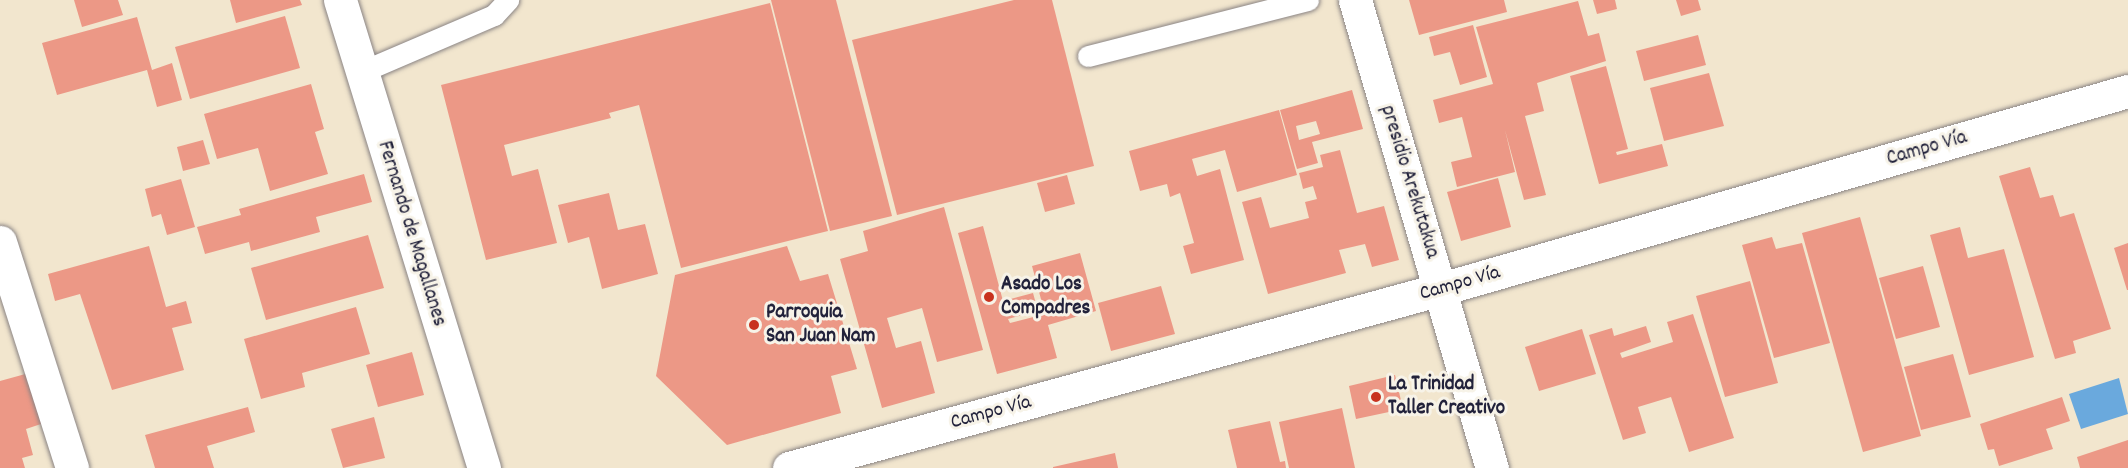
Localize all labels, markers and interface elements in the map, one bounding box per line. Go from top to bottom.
street label: presidio Arekutakua [1374,103,1444,261]
street label: Campo Vía [1884,126,1970,172]
street label: Fernando de Magallanes [371,138,451,330]
street label: Campo Vía [1417,261,1503,307]
place label: Asado Los Compadres [1001,272,1090,322]
marker: Asado Los Compadres [982,290,996,304]
place label: Parroquia San Juan Nam [766,300,875,350]
marker: Parroquia San Juan Nam [747,318,761,332]
place label: La Trinidad Taller Creativo [1388,372,1505,422]
street label: Campo Vía [948,390,1034,436]
marker: La Trinidad Taller Creativo [1369,390,1383,404]

